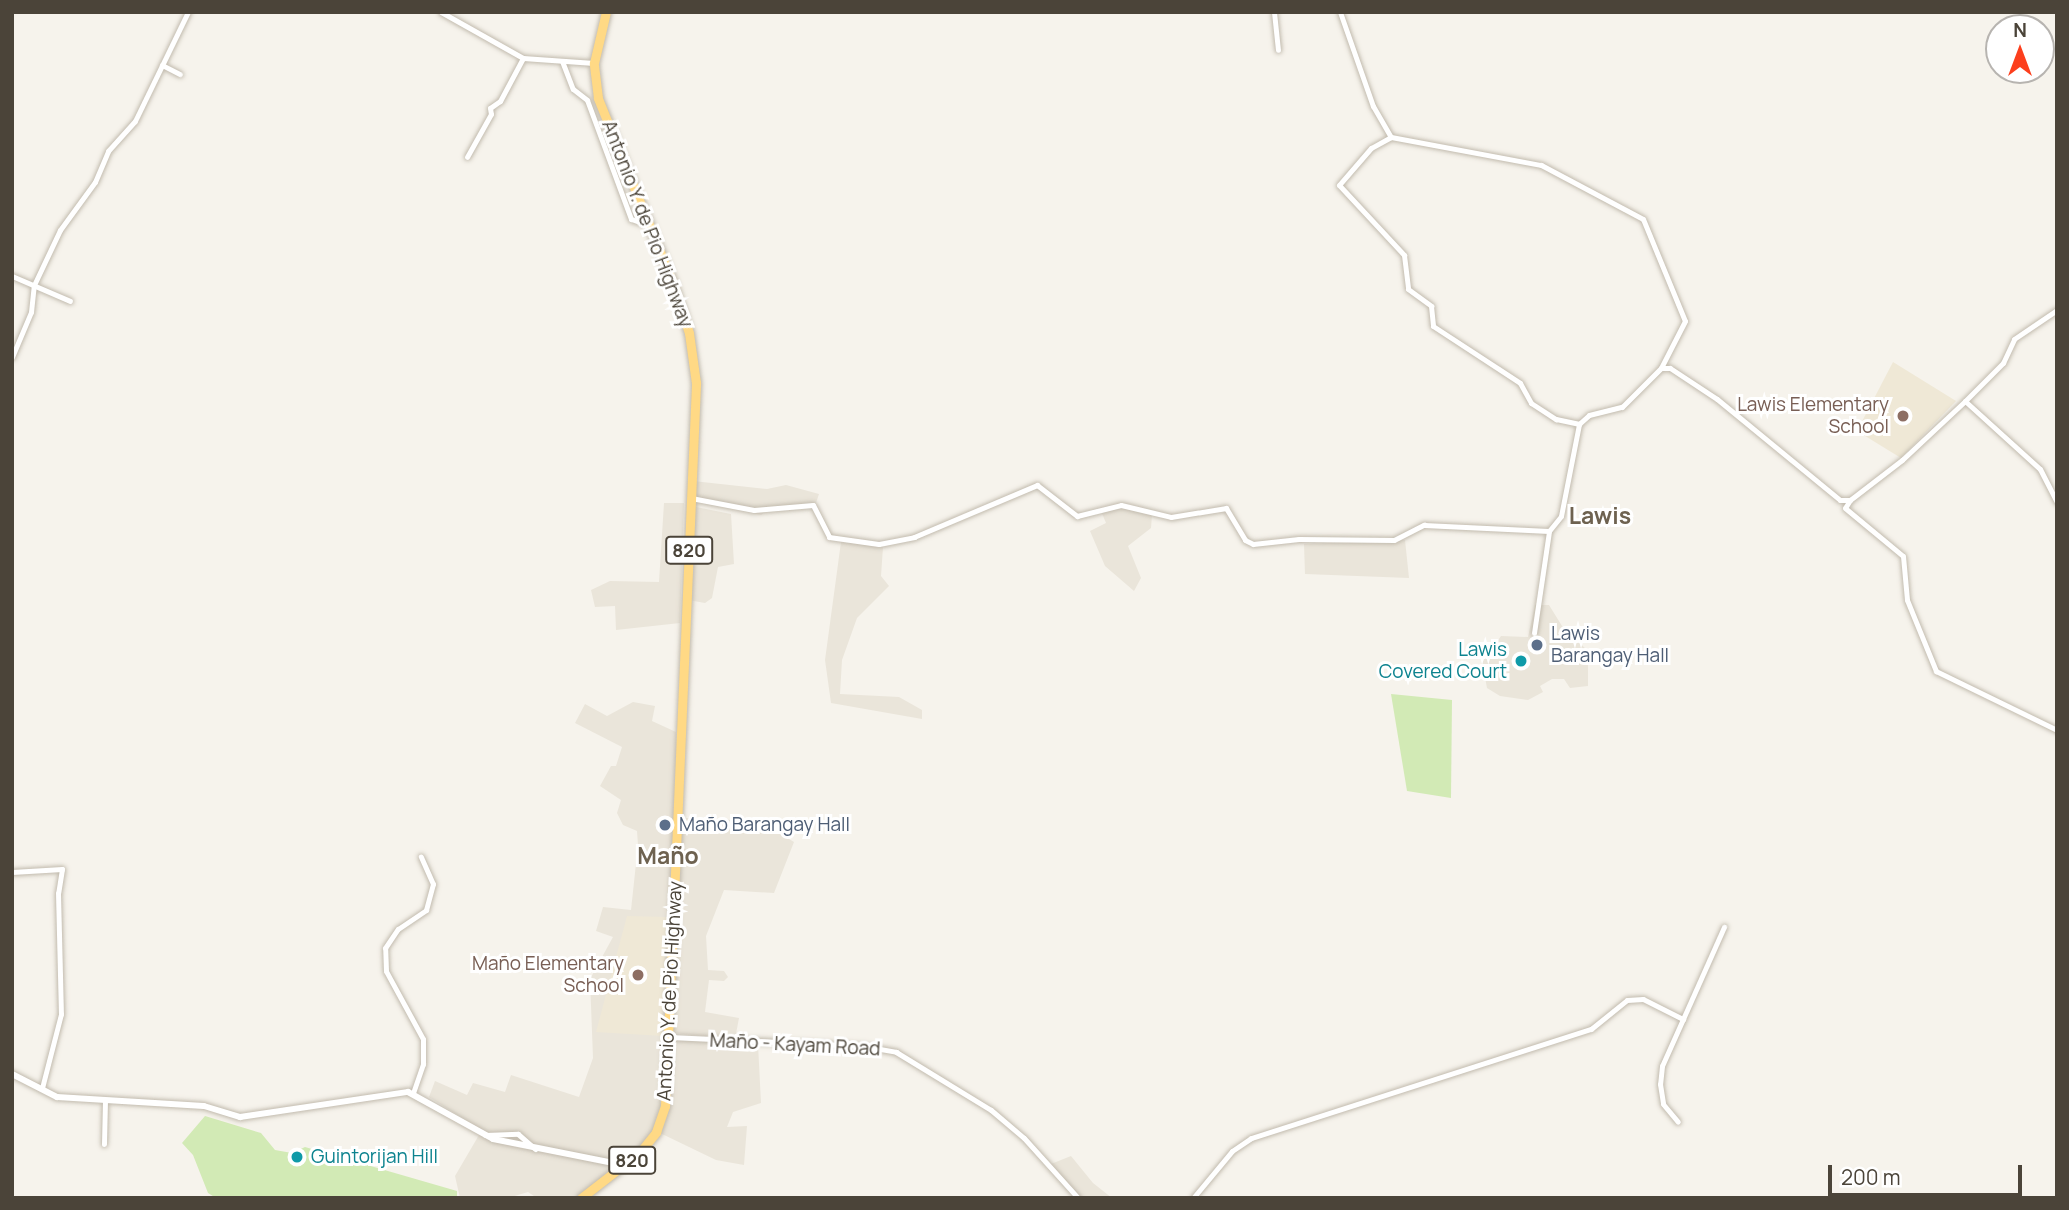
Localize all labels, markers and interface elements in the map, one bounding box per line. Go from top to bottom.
north arrow [1985,14,2055,84]
text: N [2013,17,2027,43]
street label: Antonio Y. de Pio Highway [597,117,697,331]
place label: Lawis Elementary School [1737,394,1889,438]
marker: Lawis Elementary School [1895,408,1911,424]
district label: Lawis [1569,501,1631,529]
road number: 820 [664,536,714,564]
place label: Lawis Barangay Hall [1551,623,1669,667]
marker: Lawis Barangay Hall [1529,637,1545,653]
place label: Lawis Covered Court [1379,639,1507,683]
marker: Lawis Covered Court [1513,653,1529,669]
place label: Maño Barangay Hall [679,814,850,836]
marker: Maño Barangay Hall [657,817,673,833]
district label: Maño [637,841,699,869]
street label: Antonio Y. de Pio Highway [653,880,687,1102]
place label: Maño Elementary School [472,953,624,997]
marker: Maño Elementary School [630,967,646,983]
street label: Maño - Kayam Road [709,1029,881,1061]
place label: Guintorijan Hill [311,1146,438,1168]
road number: 820 [608,1146,656,1175]
marker: Guintorijan Hill [289,1149,305,1165]
scale bar [1831,1150,2025,1194]
text: 200 m [1841,1163,1901,1191]

